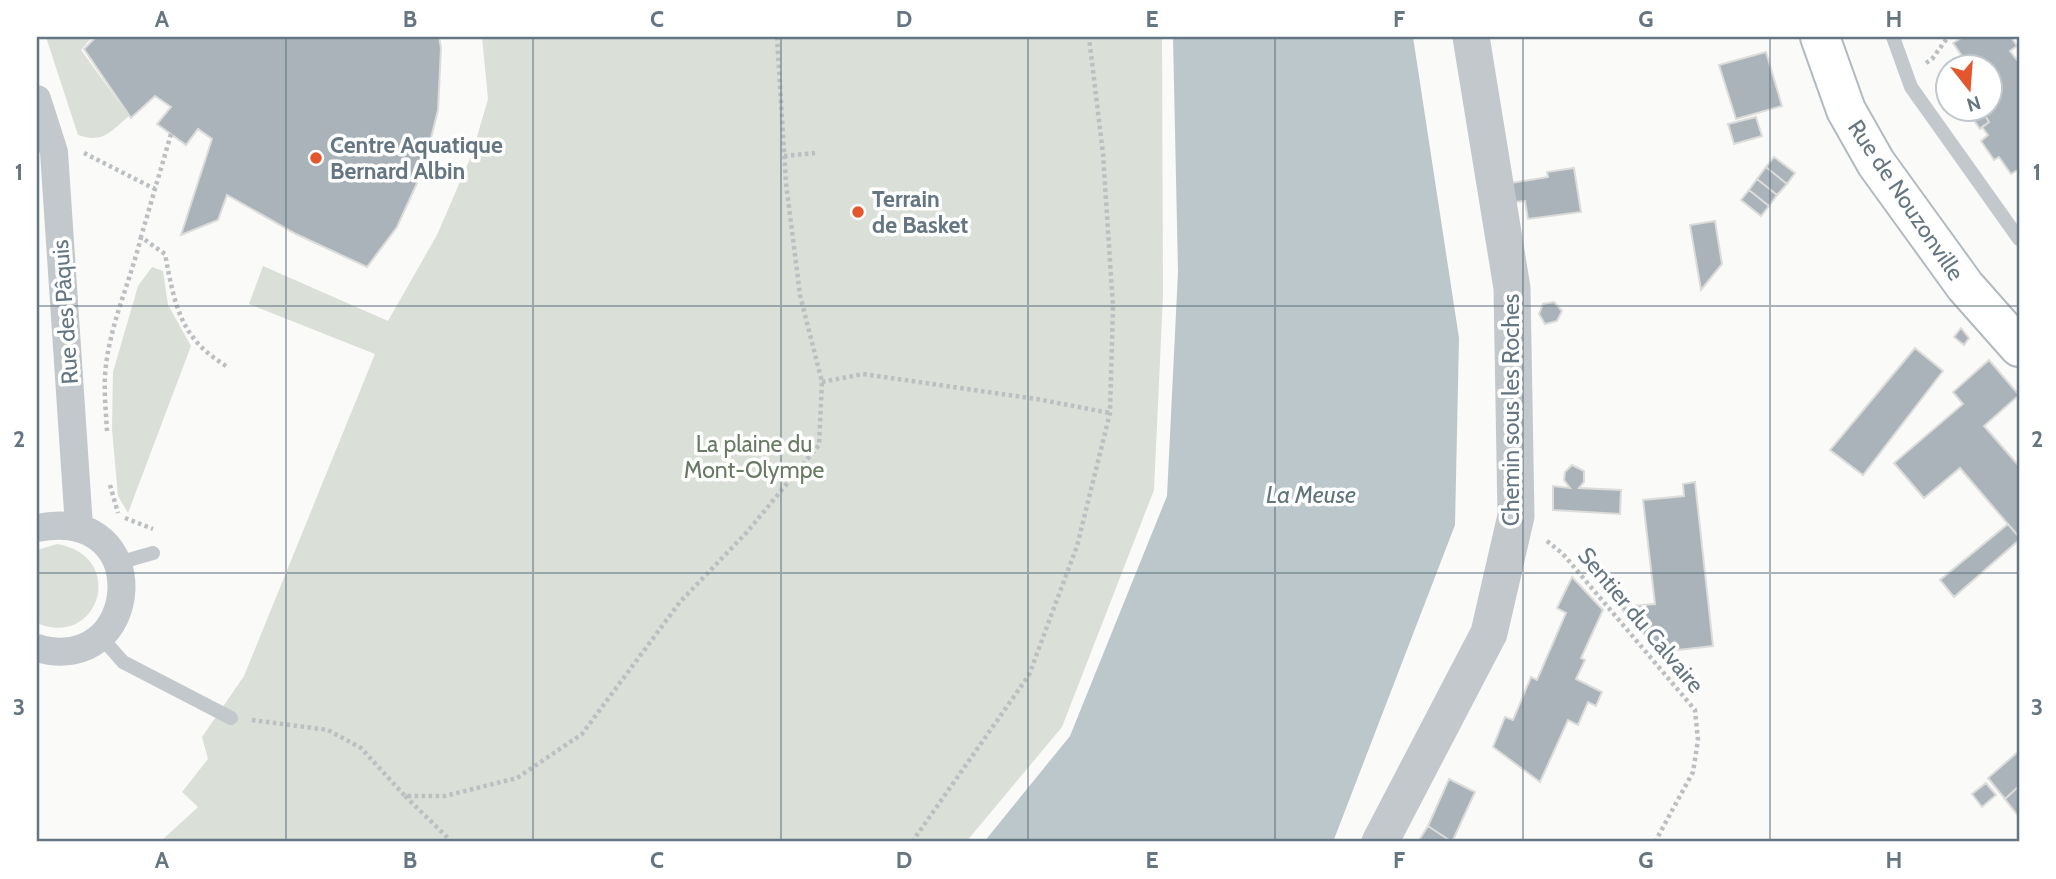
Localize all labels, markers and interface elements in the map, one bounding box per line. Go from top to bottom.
text: A [155,5,170,33]
text: B [403,5,417,33]
text: C [650,5,664,33]
text: D [896,5,912,33]
text: E [1145,5,1159,33]
text: F [1393,5,1405,33]
text: G [1638,5,1654,33]
text: H [1886,5,1902,33]
north arrow [1934,52,2004,122]
text: N [1964,91,1984,117]
street label: Rue de Nouzonville [1842,114,1970,286]
place label: Centre Aquatique Bernard Albin [330,131,503,185]
marker: Centre Aquatique Bernard Albin [308,150,324,166]
text: 1 [15,158,23,186]
text: 1 [2033,158,2041,186]
place label: Terrain de Basket [872,185,968,239]
marker: Terrain de Basket [850,204,866,220]
street label: Rue des Pâquis [46,239,84,385]
street label: Chemin sous les Roches [1497,294,1525,526]
text: 2 [13,425,25,453]
text: 2 [2031,425,2043,453]
park label: La plaine du Mont-Olympe [684,430,824,484]
water label: La Meuse [1266,480,1356,509]
street label: Sentier du Calvaire [1572,542,1710,699]
text: 3 [13,693,25,721]
text: 3 [2031,693,2043,721]
text: A [155,846,170,874]
text: B [403,846,417,874]
text: C [650,846,664,874]
text: D [896,846,912,874]
text: E [1145,846,1159,874]
text: F [1393,846,1405,874]
text: G [1638,846,1654,874]
text: H [1886,846,1902,874]

